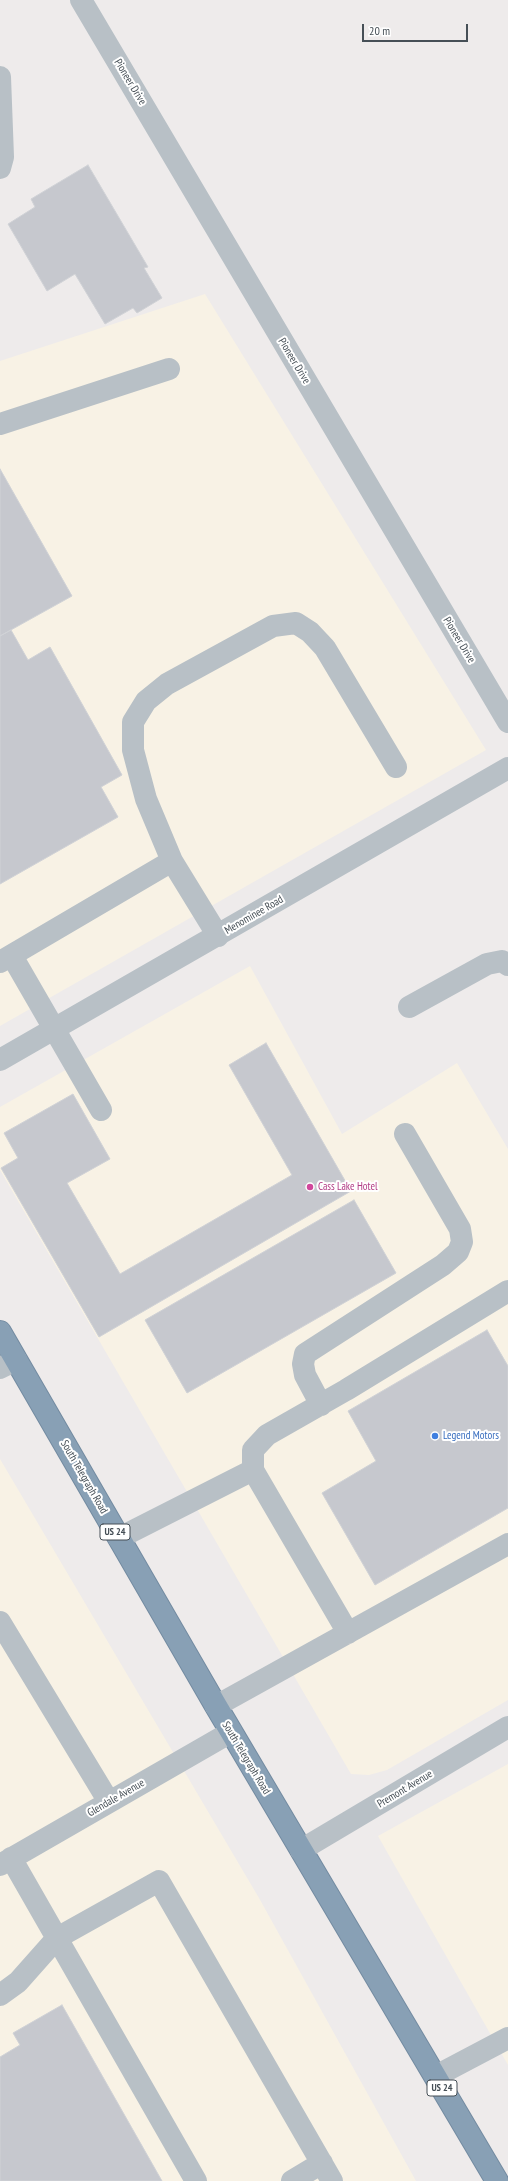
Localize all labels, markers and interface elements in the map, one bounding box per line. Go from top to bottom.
scale bar [364,16,470,42]
text: 20 m [369,23,390,38]
street label: Pioneer Drive [111,57,149,107]
street label: Pioneer Drive [275,336,313,386]
street label: Pioneer Drive [440,615,478,665]
street label: Menominee Road [222,893,286,937]
place label: Cass Lake Hotel [318,1180,378,1194]
marker: Cass Lake Hotel [305,1182,315,1192]
place label: Legend Motors [443,1429,499,1443]
marker: Legend Motors [430,1431,440,1441]
street label: South Telegraph Road [58,1438,110,1516]
road number: US 24 [100,1524,130,1540]
street label: South Telegraph Road [219,1719,273,1797]
street label: Premont Avenue [375,1767,435,1811]
street label: Glendale Avenue [85,1776,147,1820]
road number: US 24 [427,2080,457,2096]

